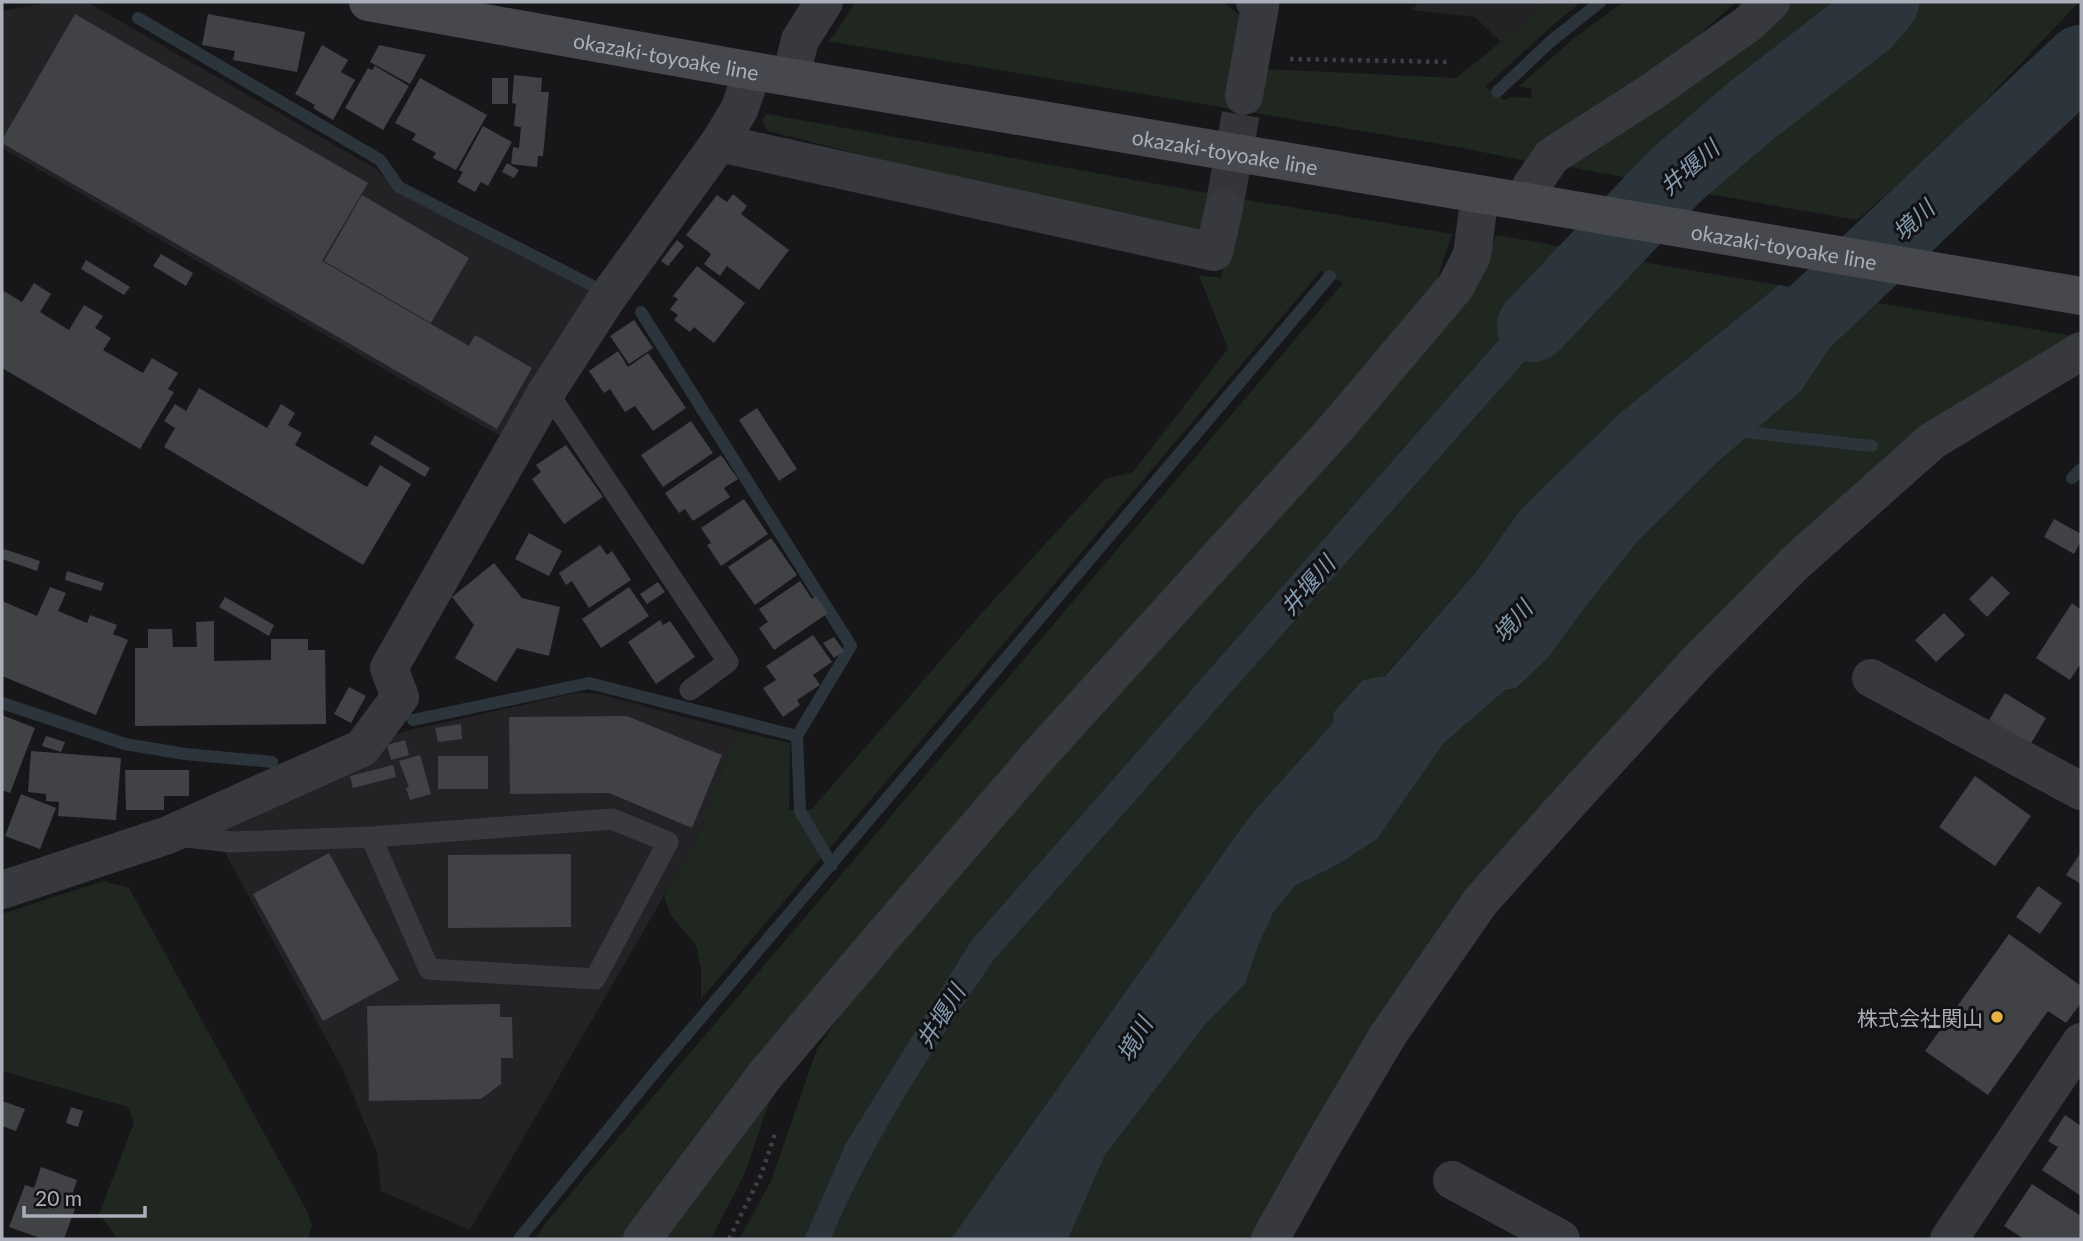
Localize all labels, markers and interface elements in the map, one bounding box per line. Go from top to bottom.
street label: okazaki-toyoake line [572,27,761,84]
street label: okazaki-toyoake line [1130,123,1320,179]
water label: 井堰川 [1654,132,1726,200]
water label: 境川 [1887,192,1942,246]
street label: okazaki-toyoake line [1689,218,1879,274]
water label: 井堰川 [1274,548,1342,620]
water label: 境川 [1486,592,1540,648]
water label: 井堰川 [910,977,972,1053]
place label: 株式会社関山 [1857,1005,1983,1030]
water label: 境川 [1110,1009,1159,1066]
marker: 株式会社関山 [1989,1009,2005,1025]
scale bar [24,1174,145,1218]
text: 20 m [35,1185,82,1210]

